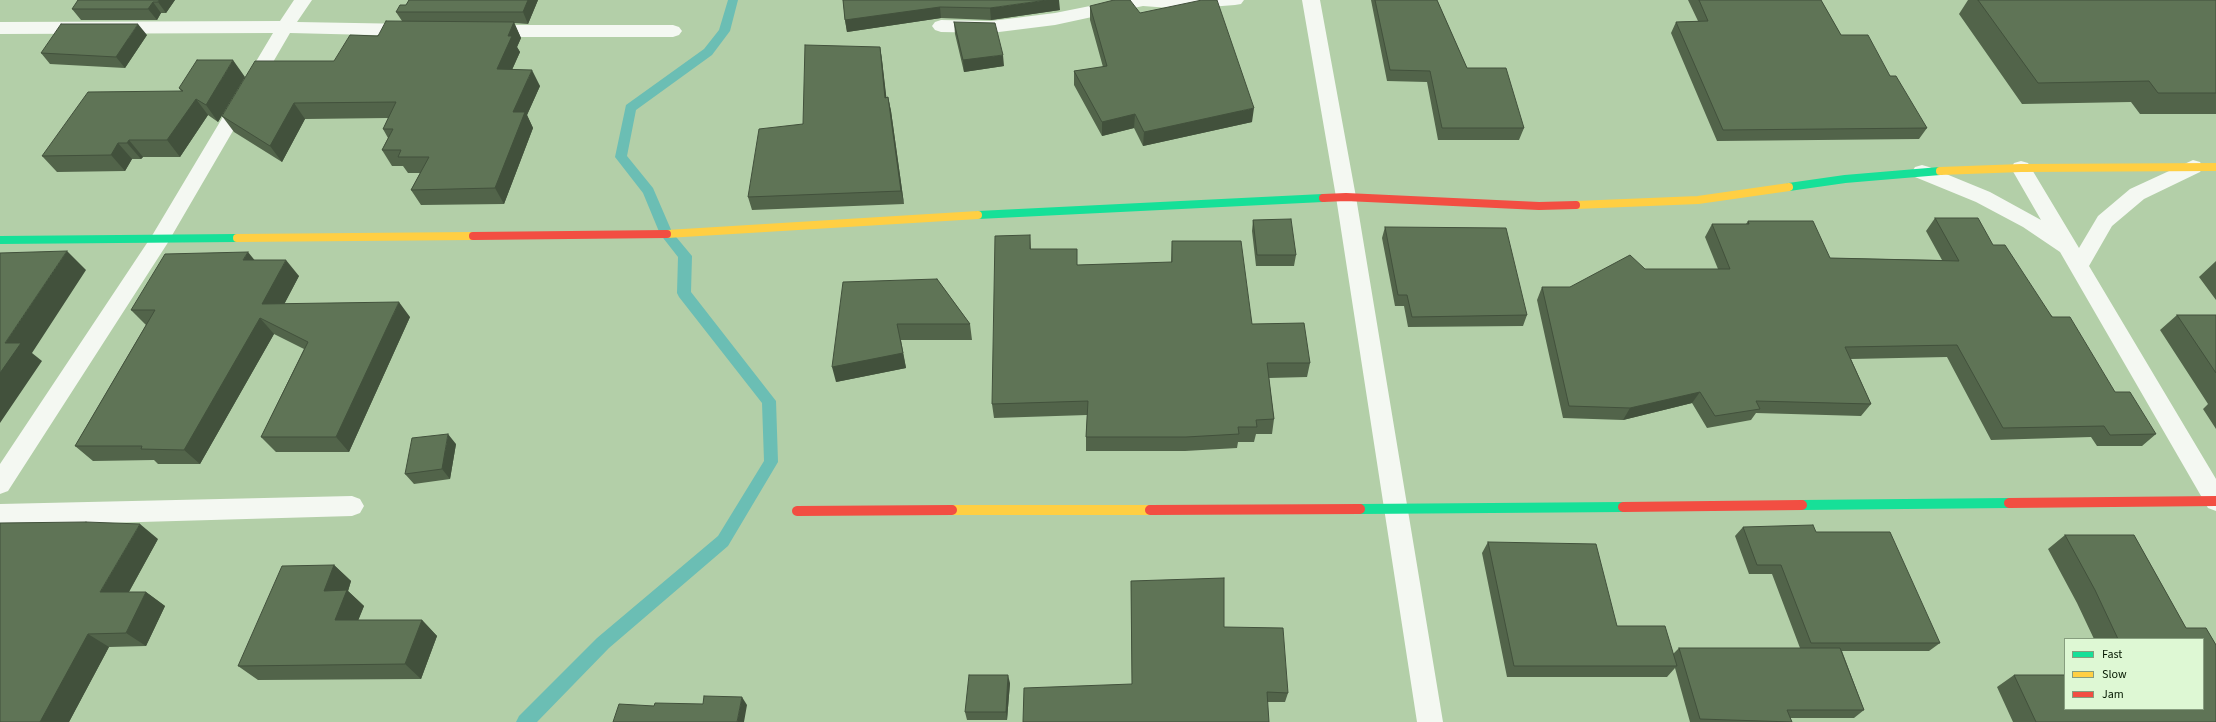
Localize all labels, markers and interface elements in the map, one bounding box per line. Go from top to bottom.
legend [2064,638,2204,710]
text: Fast [2102,646,2122,663]
text: Slow [2102,666,2127,683]
text: Jam [2102,686,2124,703]

